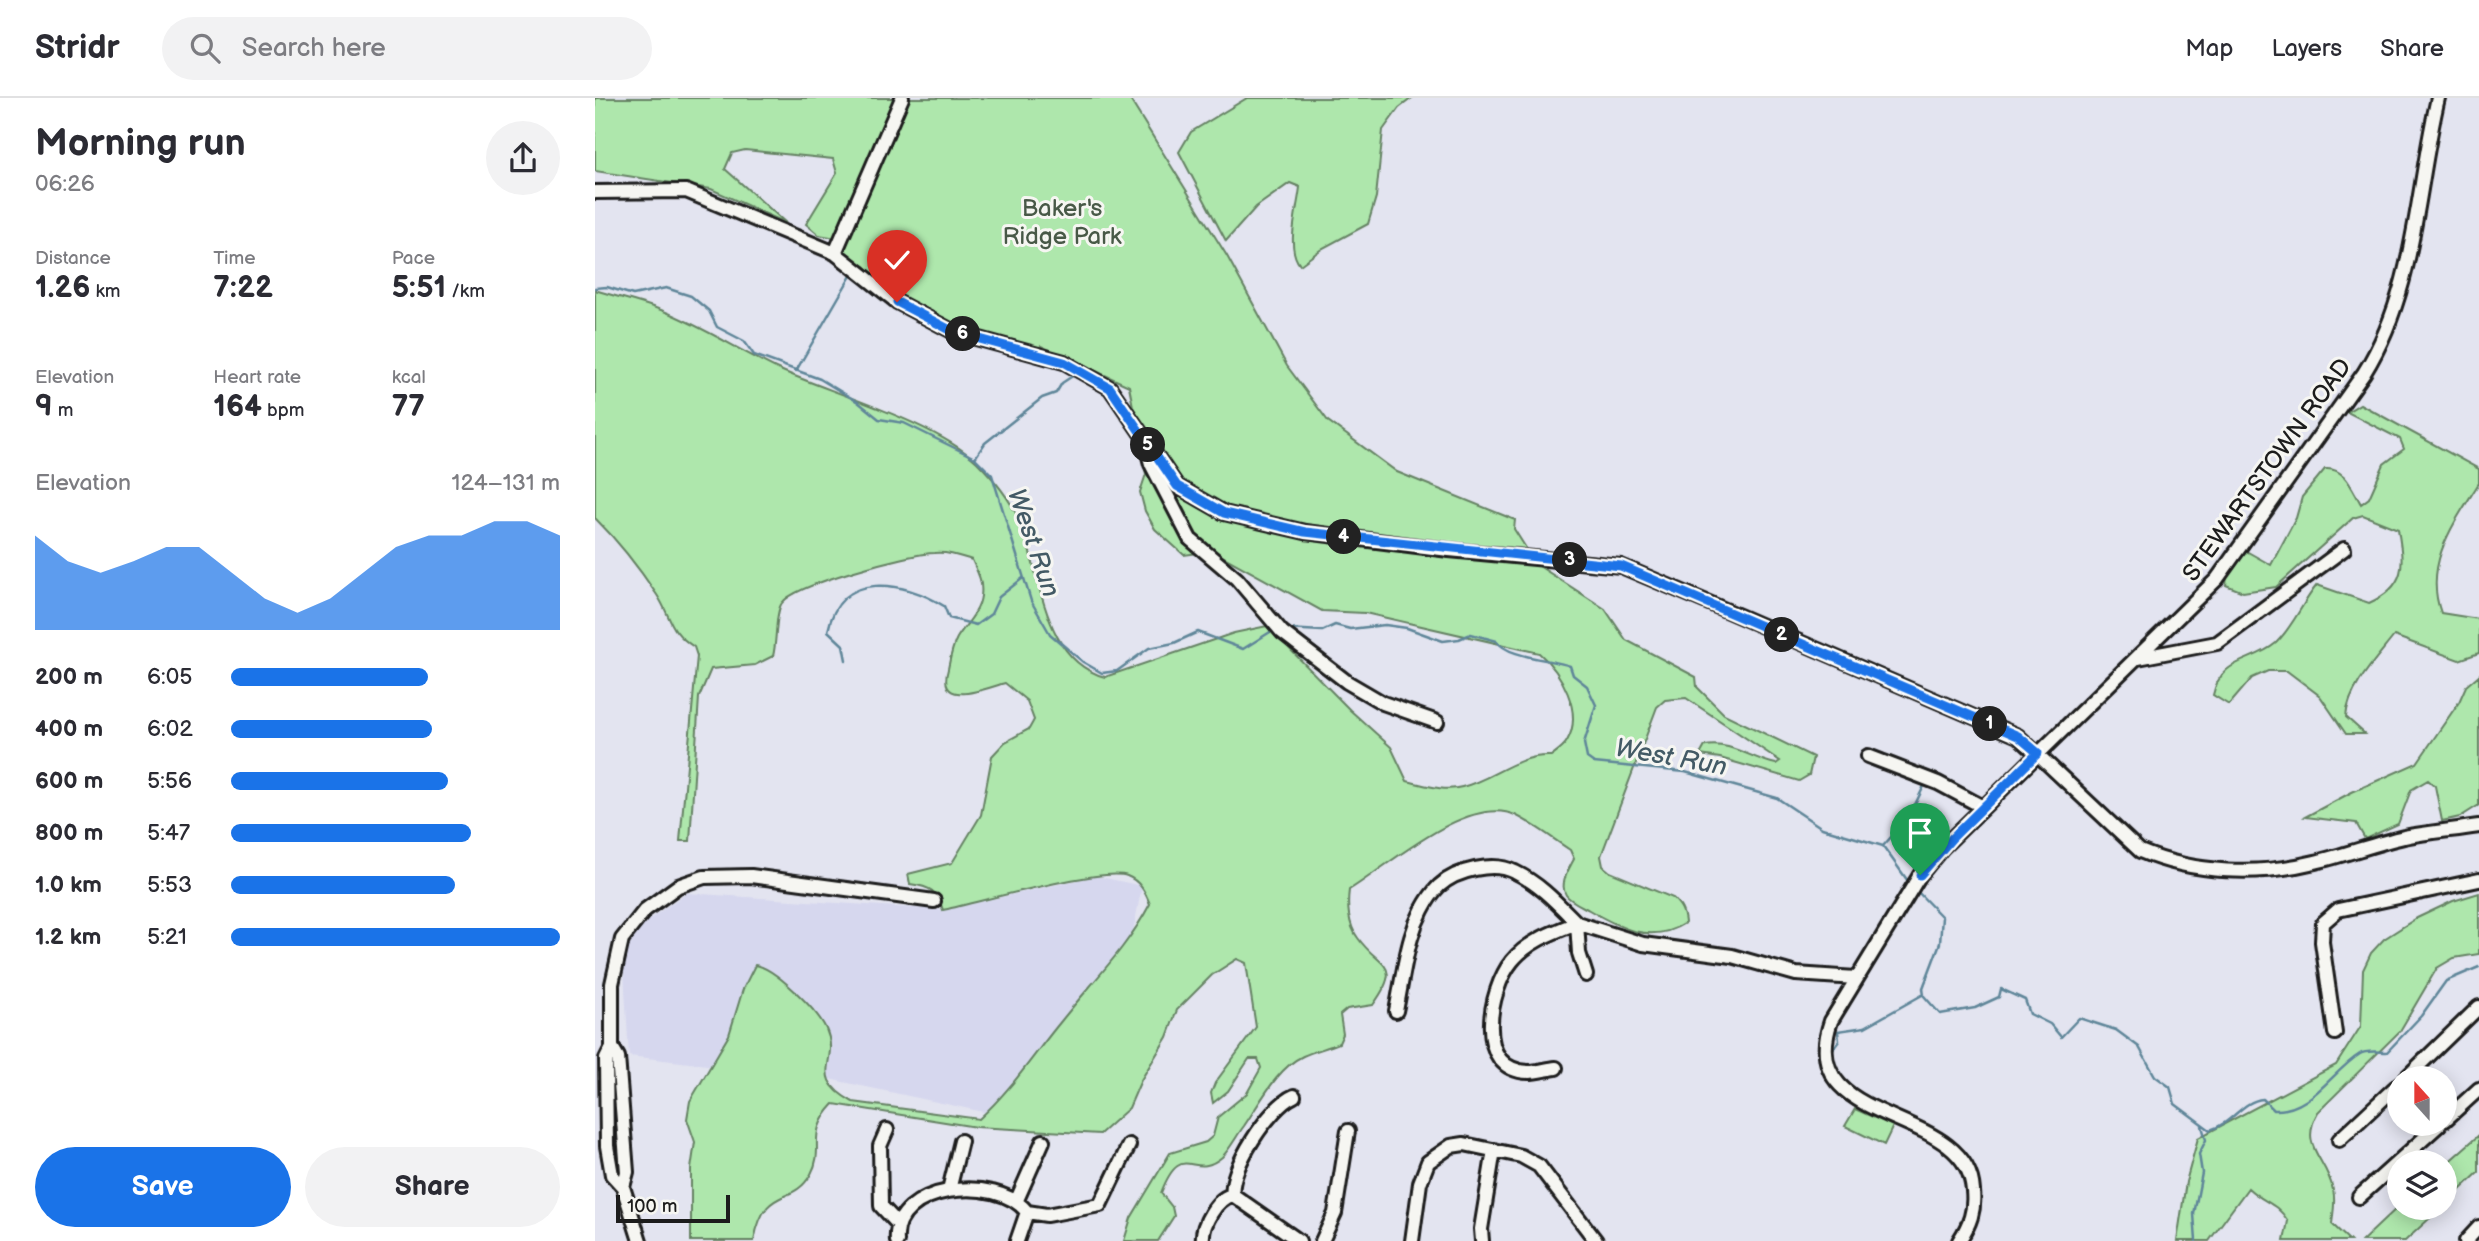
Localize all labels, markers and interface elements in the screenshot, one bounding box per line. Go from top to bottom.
search box [162,17,652,80]
text: Stridr [35,28,120,68]
icon: search [186,29,224,67]
text: Search here [242,33,386,64]
text: Map [2185,34,2233,63]
text: Layers [2271,34,2342,63]
text: Share [2380,34,2444,63]
text: Morning run [35,121,246,166]
button: share [486,121,560,195]
text: 06:26 [35,170,95,198]
park label: Baker's Ridge Park [1002,194,1122,251]
pin [867,230,927,302]
icon: check [878,241,916,279]
text: Distance [35,247,111,270]
text: Time [213,247,255,270]
text: Pace [392,247,435,270]
text: 1.26 [35,270,90,306]
text: 7:22 [213,270,273,306]
text: 5:51 [392,270,446,306]
text: km [90,280,121,303]
text: /km [446,280,485,303]
pin: 6 [945,316,981,352]
text: 6 [957,322,968,345]
street label: STEWARTSTOWN ROAD [2176,353,2358,587]
text: Elevation [35,366,114,389]
text: Heart rate [213,366,301,389]
text: kcal [392,366,426,389]
text: 9 [35,389,53,425]
text: 164 [213,389,262,425]
text: 77 [392,389,425,425]
text: m [53,399,73,422]
text: bpm [262,399,304,422]
pin: 5 [1131,428,1165,462]
text: 5 [1142,433,1153,456]
text: Elevation [35,469,131,497]
text: 124–131 m [452,469,560,497]
water label: West Run [1000,485,1066,601]
pin: 4 [1327,520,1361,555]
text: 4 [1338,525,1349,548]
pin: 3 [1553,542,1587,578]
text: 3 [1564,548,1575,571]
pin: 2 [1765,618,1799,652]
text: 2 [1776,623,1787,646]
text: 200 m [35,663,103,691]
text: 6:05 [147,663,192,691]
pin: 1 [1973,706,2007,742]
text: 1 [1986,712,1994,735]
text: 400 m [35,715,103,743]
text: 6:02 [147,715,193,743]
water label: West Run [1613,733,1729,783]
text: 600 m [35,767,103,795]
text: 5:56 [147,767,192,795]
pin [1890,803,1950,875]
icon: arrive [1901,814,1939,852]
text: 800 m [35,819,103,847]
text: 5:47 [147,819,190,847]
text: 1.0 km [35,871,102,899]
text: 5:53 [147,871,192,899]
text: 1.2 km [35,923,101,951]
text: 5:21 [147,923,187,951]
north arrow [2387,1066,2457,1136]
map controls [2387,1066,2457,1220]
button: Save [35,1147,291,1227]
button: Share [305,1147,560,1227]
button: layers [2387,1150,2457,1220]
scale bar [616,1192,730,1224]
text: 100 m [627,1195,678,1218]

